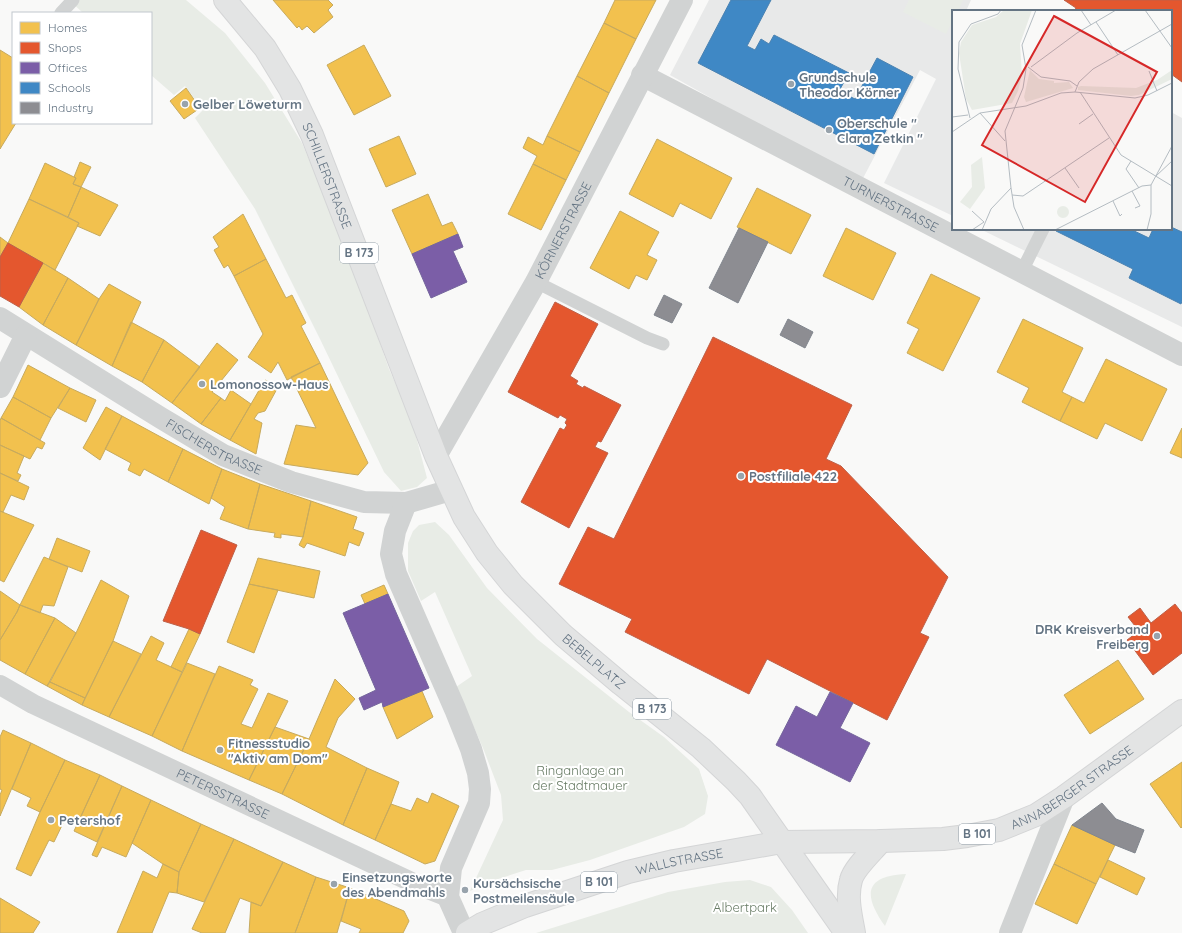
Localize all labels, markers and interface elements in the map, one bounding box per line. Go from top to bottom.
inset map [952,10,1172,230]
legend [12,12,152,124]
text: Homes [48,20,88,35]
text: Shops [48,40,82,55]
text: Offices [48,60,87,75]
place label: Grundschule Theodor Körner [799,69,900,100]
marker: Grundschule Theodor Körner [786,79,796,89]
text: Schools [48,80,91,95]
place label: Gelber Löweturm [193,96,302,112]
marker: Gelber Löweturm [180,99,190,109]
text: Industry [48,100,93,115]
place label: Oberschule " Clara Zetkin " [837,115,923,146]
street label: SCHILLERSTRASSE [299,120,355,231]
marker: Oberschule " Clara Zetkin " [824,125,834,135]
street label: TURNERSTRASSE [840,172,941,235]
street label: KÖRNERSTRASSE [531,179,595,282]
road number: B 173 [340,243,378,263]
place label: Lomonossow-Haus [210,376,328,392]
marker: Lomonossow-Haus [197,379,207,389]
street label: FISCHERSTRASSE [163,415,264,478]
place label: Postfiliale 422 [749,468,837,484]
marker: Postfiliale 422 [736,471,746,481]
place label: DRK Kreisverband Freiberg [1035,621,1149,652]
street label: BEBELPLATZ [559,630,629,692]
marker: DRK Kreisverband Freiberg [1152,631,1162,641]
road number: B 173 [633,699,671,719]
place label: Fitnessstudio "Aktiv am Dom" [228,735,328,766]
street label: ANNABERGER STRASSE [1008,742,1136,833]
marker: Fitnessstudio "Aktiv am Dom" [215,745,225,755]
park label: Ringanlage an der Stadtmauer [532,762,628,793]
street label: PETERSSTRASSE [174,765,272,822]
place label: Petershof [59,812,121,828]
marker: Petershof [46,815,56,825]
road number: B 101 [959,824,995,844]
street label: WALLSTRASSE [634,845,724,878]
place label: Einsetzungsworte des Abendmahls [342,869,453,900]
road number: B 101 [581,872,617,892]
place label: Kursächsische Postmeilensäule [473,875,575,906]
marker: Einsetzungsworte des Abendmahls [329,879,339,889]
marker: Kursächsische Postmeilensäule [460,885,470,895]
park label: Albertpark [713,899,777,915]

